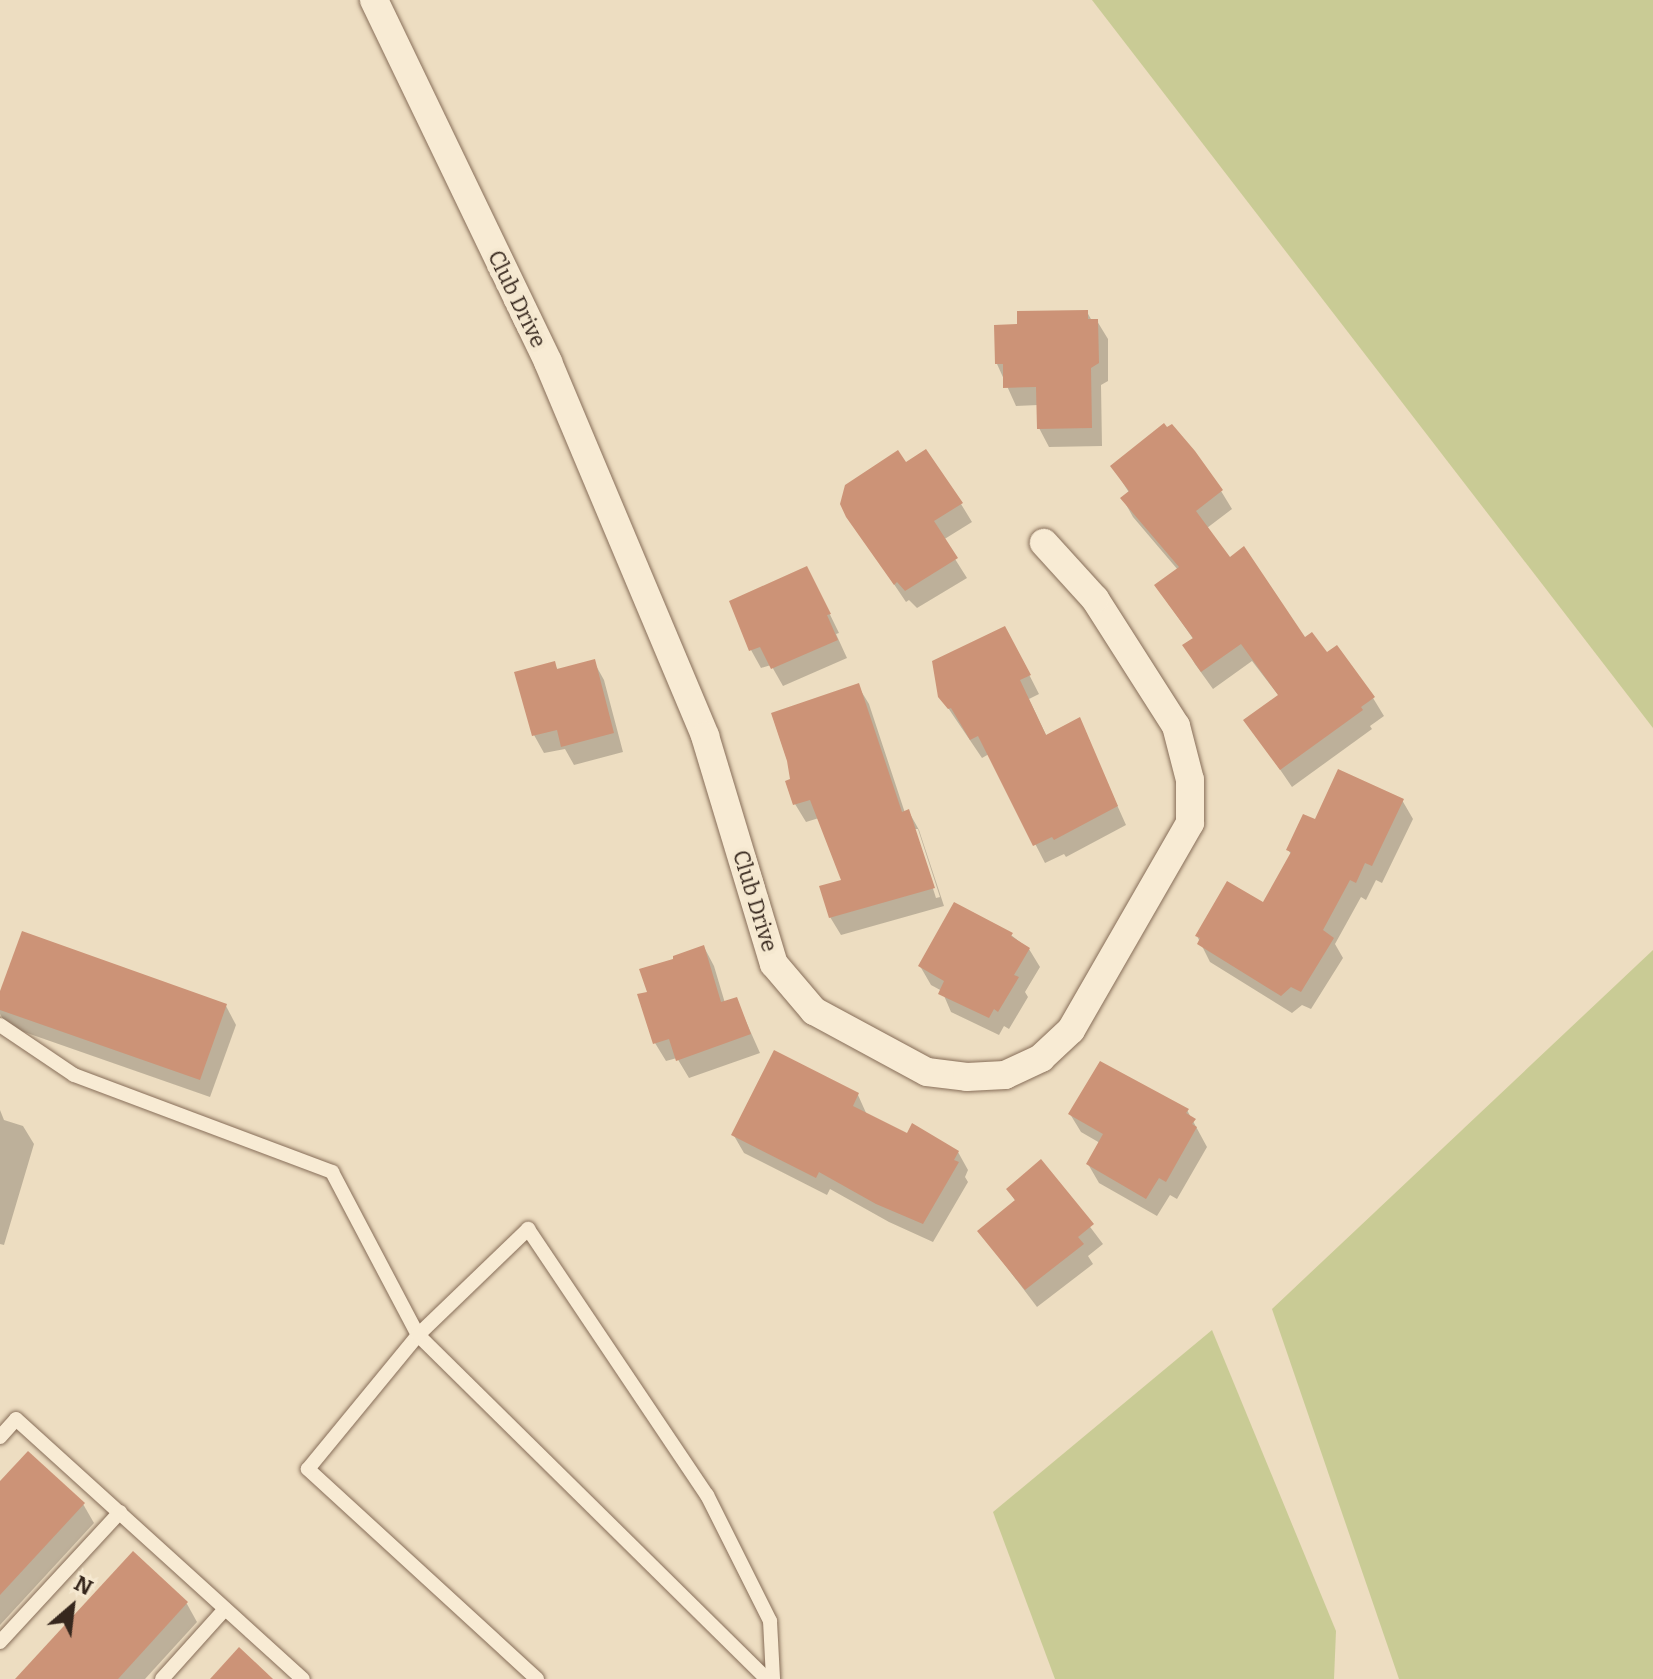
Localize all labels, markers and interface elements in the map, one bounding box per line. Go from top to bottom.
street label: Club Drive [482,246,552,352]
street label: Club Drive [727,847,783,955]
north arrow [32,1567,112,1647]
text: N [70,1569,97,1601]

